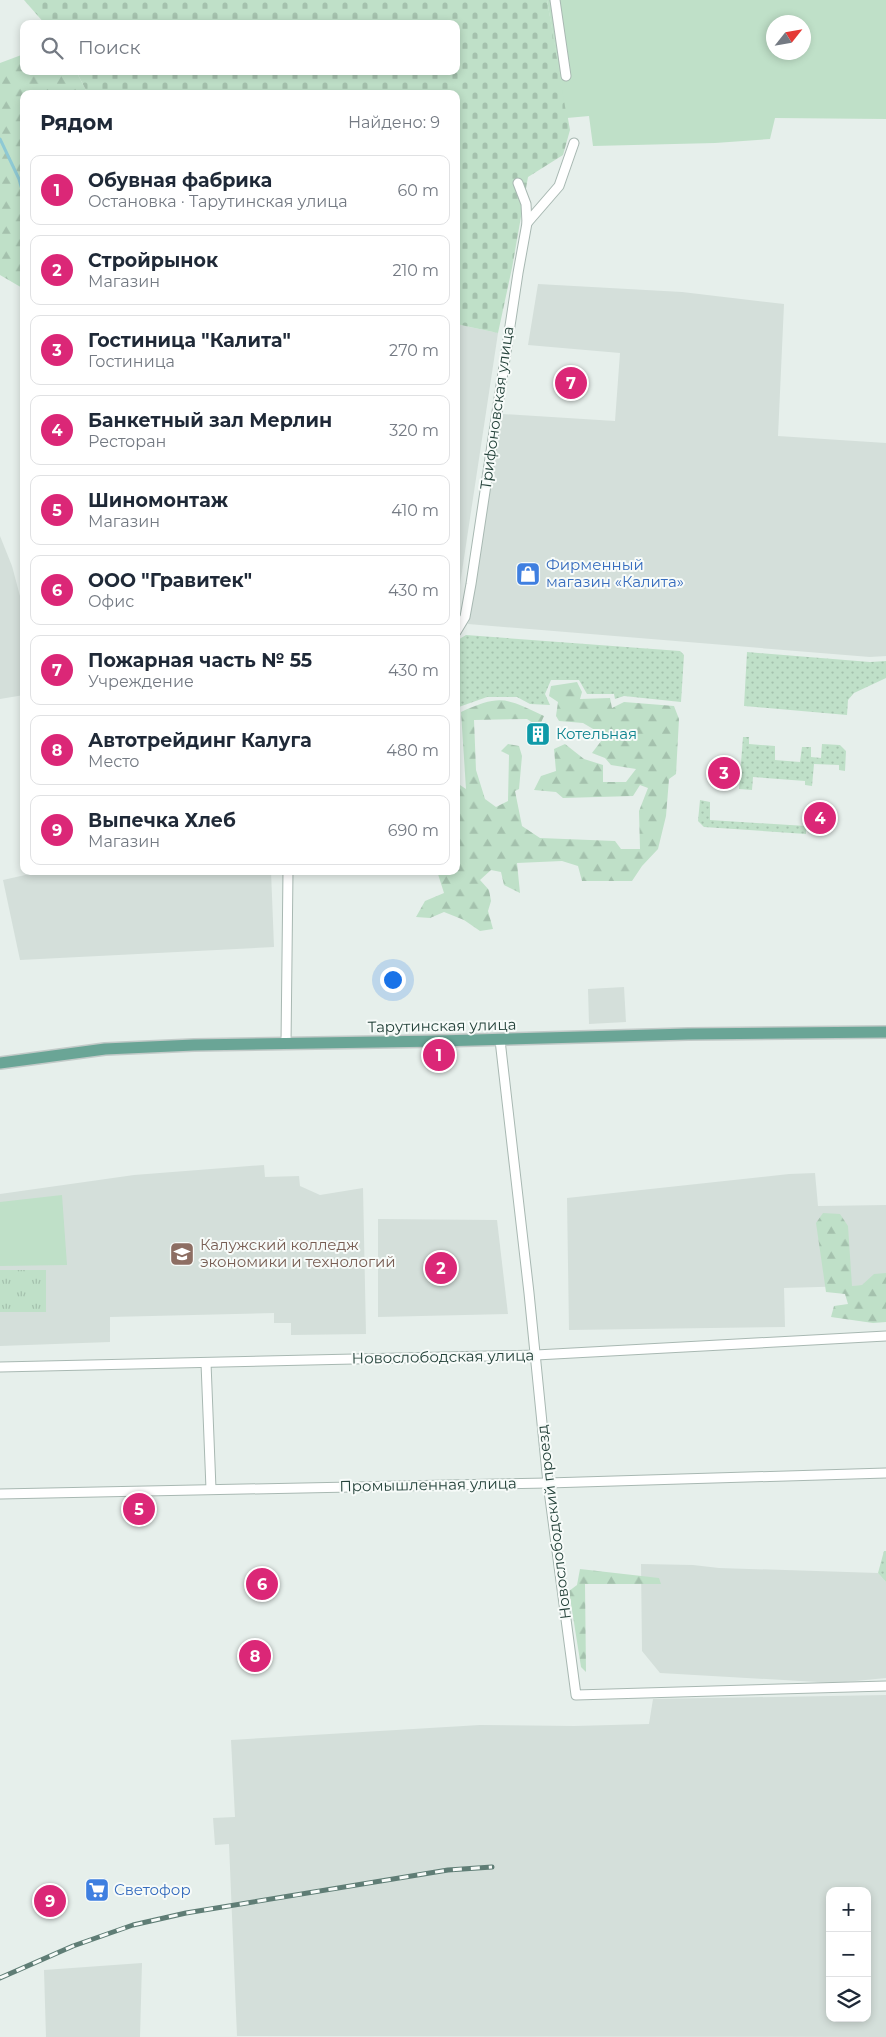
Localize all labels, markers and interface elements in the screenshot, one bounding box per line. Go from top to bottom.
north arrow [766,15,811,60]
search box [20,20,460,75]
icon: search [38,34,66,62]
text: Поиск [78,36,141,59]
text: Рядом [40,110,113,135]
text: Найдено: 9 [348,113,440,132]
text: Обувная фабрика [88,169,272,192]
text: 1 [54,181,60,200]
text: 60 m [397,181,439,200]
text: Остановка · Тарутинская улица [88,192,348,211]
text: Стройрынок [88,249,218,272]
text: 2 [52,261,62,280]
text: 210 m [392,261,439,280]
text: Магазин [88,272,160,291]
street label: Трифоновская улица [476,325,517,491]
text: Гостиница "Калита" [88,329,291,352]
text: 3 [52,341,62,360]
text: 270 m [389,341,439,360]
text: Гостиница [88,352,175,371]
pin: 7 [555,364,587,402]
text: Банкетный зал Мерлин [88,409,332,432]
text: 4 [51,421,63,440]
text: 320 m [389,421,439,440]
text: Ресторан [88,432,166,451]
text: Шиномонтаж [88,489,228,512]
text: 5 [52,501,62,520]
text: 410 m [391,501,439,520]
text: Магазин [88,512,160,531]
place label: Фирменный магазин «Калита» [546,555,684,591]
shop icon: Фирменный магазин «Калита» [515,561,541,587]
text: ООО "Гравитек" [88,569,252,592]
text: 6 [52,581,62,600]
text: 430 m [388,581,439,600]
text: Офис [88,592,134,611]
text: Пожарная часть № 55 [88,649,312,672]
text: 7 [52,661,62,680]
text: 430 m [388,661,439,680]
text: Учреждение [88,672,194,691]
building icon: Котельная [525,721,551,747]
place label: Котельная [556,724,637,743]
text: Автотрейдинг Калуга [88,729,312,752]
text: 8 [52,741,62,760]
text: 480 m [386,741,439,760]
text: Место [88,752,140,771]
pin: 3 [708,754,740,792]
pin: 4 [804,799,836,837]
text: Выпечка Хлеб [88,809,236,832]
text: 9 [52,821,62,840]
text: 690 m [388,821,439,840]
text: Магазин [88,832,160,851]
your location [380,967,406,993]
street label: Тарутинская улица [367,1015,517,1036]
pin: 1 [423,1036,455,1074]
place label: Калужский колледж экономики и технологий [200,1235,396,1271]
school or university icon: Калужский колледж экономики и технологий [169,1241,195,1267]
pin: 2 [425,1249,457,1287]
street label: Новослободская улица [352,1345,534,1368]
street label: Новослободский проезд [532,1424,575,1620]
street label: Промышленная улица [339,1473,517,1496]
pin: 5 [123,1490,155,1528]
pin: 6 [246,1565,278,1603]
pin: 8 [239,1637,271,1675]
supermarket icon: Светофор [84,1877,110,1903]
place label: Светофор [114,1880,191,1899]
pin: 9 [34,1882,66,1920]
map controls [826,1887,871,2022]
button: + [826,1887,871,1932]
button: − [826,1932,871,1977]
button: layers [826,1977,871,2022]

